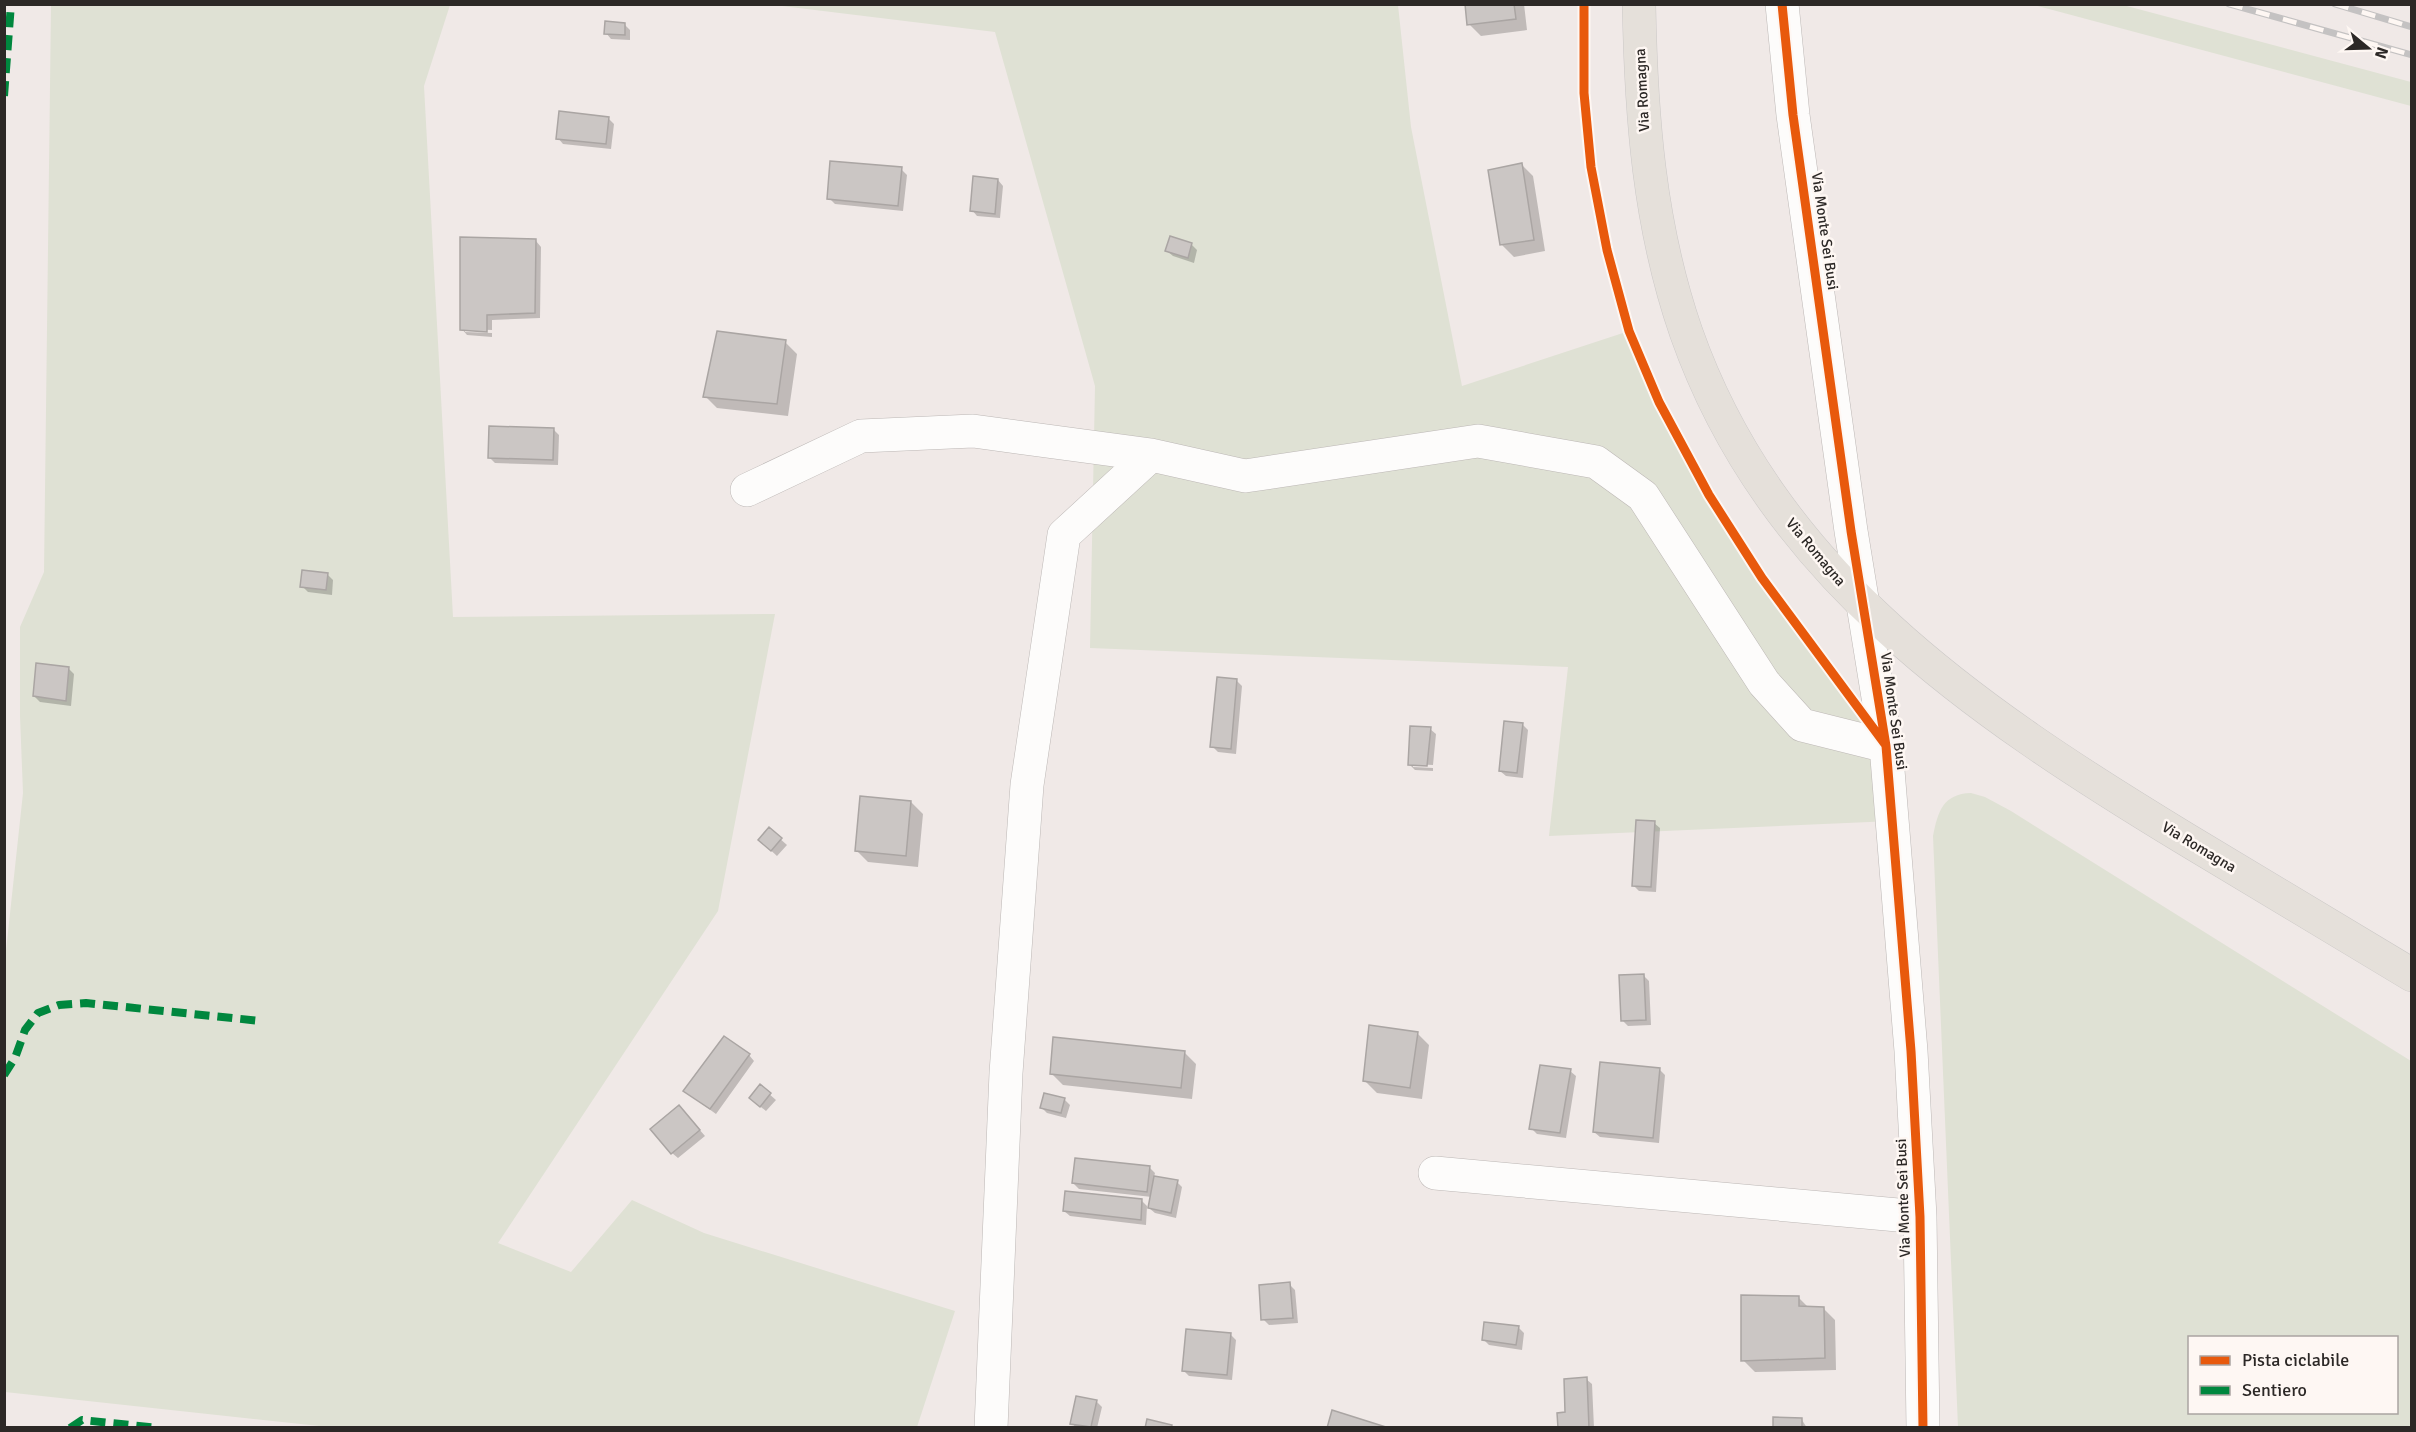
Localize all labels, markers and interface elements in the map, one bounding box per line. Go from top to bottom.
north arrow [2338,18,2398,78]
text: N [2370,44,2393,61]
street label: Via Romagna [1631,48,1653,132]
street label: Via Monte Sei Busi [1808,171,1842,291]
street label: Via Romagna [1782,514,1850,590]
street label: Via Monte Sei Busi [1877,651,1911,771]
street label: Via Romagna [2159,818,2239,876]
street label: Via Monte Sei Busi [1892,1138,1914,1258]
legend [2188,1336,2398,1414]
text: Pista ciclabile [2242,1349,2349,1371]
text: Sentiero [2242,1379,2307,1401]

